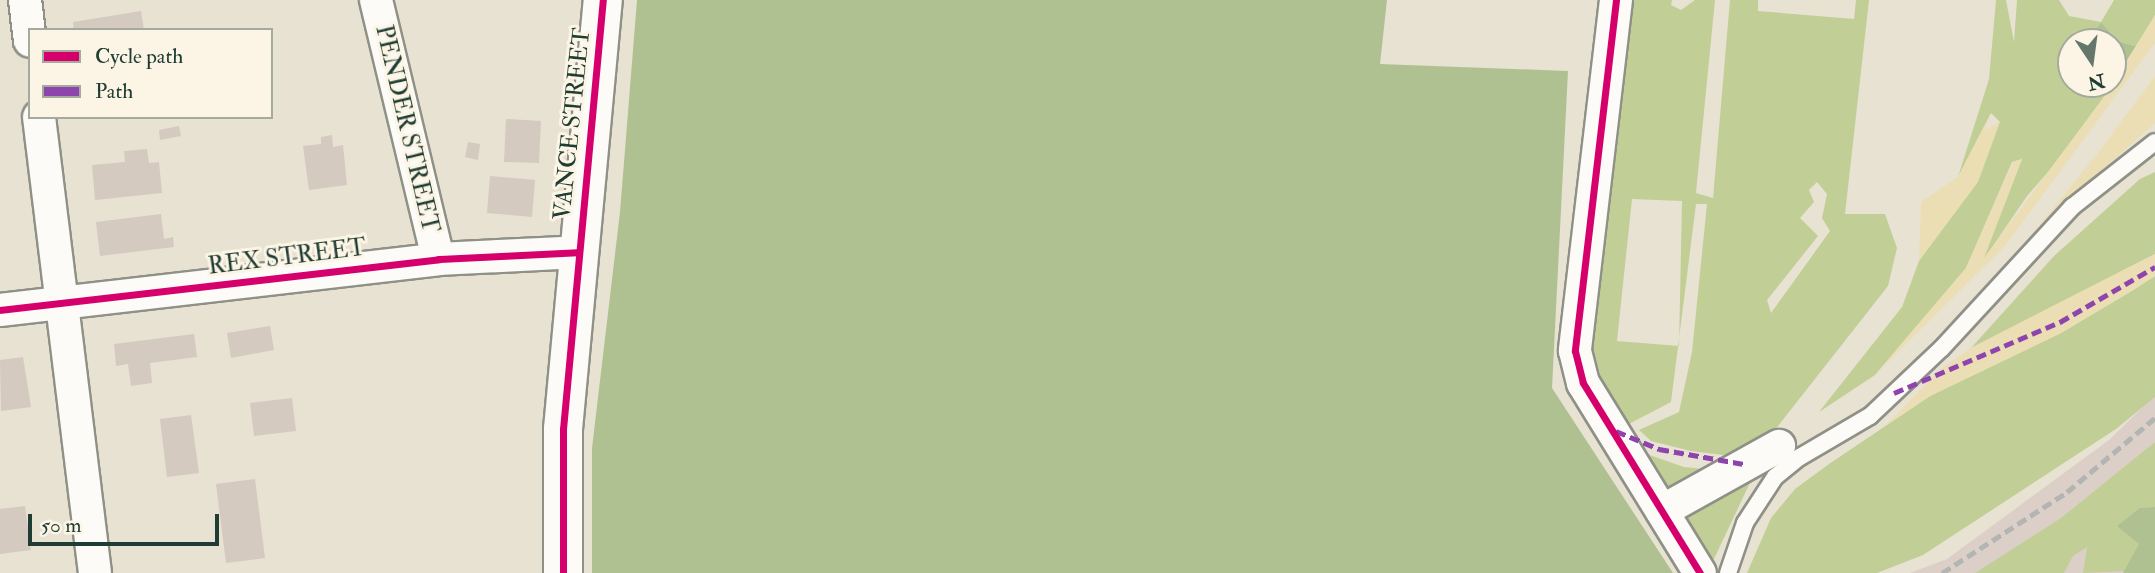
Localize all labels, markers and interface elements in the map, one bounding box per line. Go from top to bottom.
street label: PENDER STREET [369,22,445,236]
street label: VANCE STREET [548,27,596,221]
legend [28,28,273,119]
north arrow [2057,28,2127,98]
text: Cycle path [95,43,183,70]
text: N [2085,68,2107,95]
text: Path [95,78,133,105]
street label: REX STREET [206,233,368,281]
scale bar [32,500,222,544]
text: 50 m [41,512,82,539]

